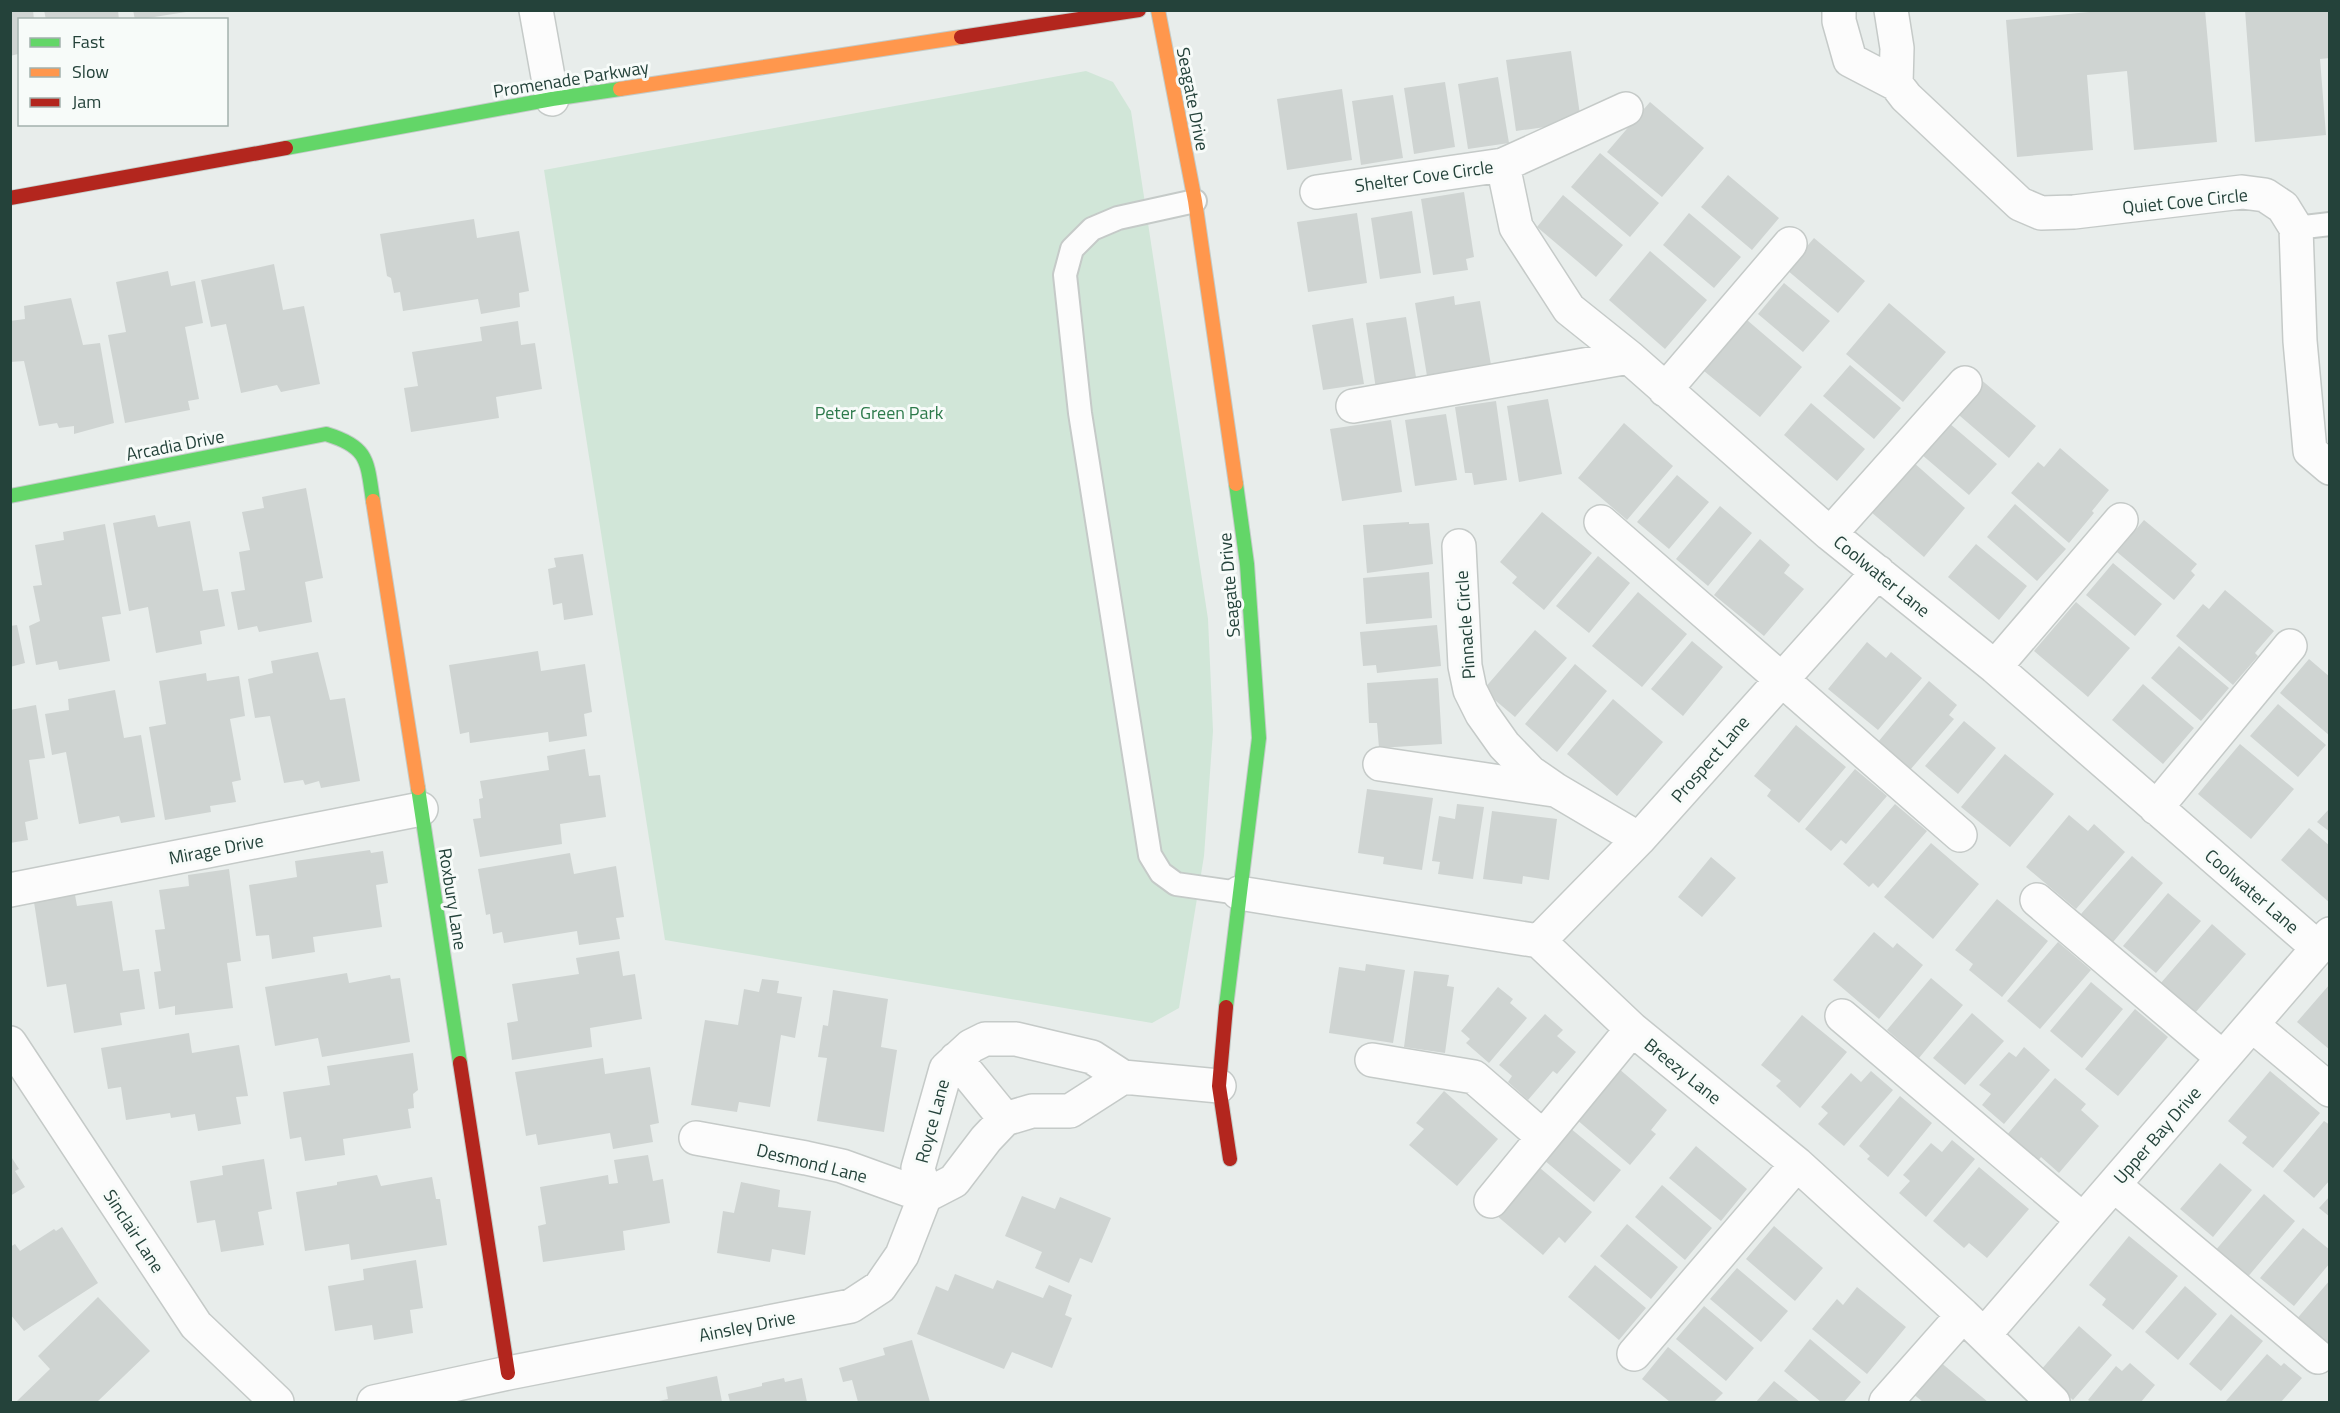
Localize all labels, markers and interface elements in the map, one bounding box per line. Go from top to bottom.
legend [18,18,228,126]
text: Fast [72,28,105,55]
street label: Seagate Drive [1170,45,1216,153]
street label: Promenade Parkway [491,53,651,105]
text: Slow [72,58,109,85]
text: Jam [72,88,101,115]
street label: Shelter Cove Circle [1353,153,1495,199]
street label: Quiet Cove Circle [2121,181,2249,221]
park label: Peter Green Park [815,399,944,426]
street label: Arcadia Drive [124,422,226,468]
street label: Coolwater Lane [1828,529,1936,623]
street label: Seagate Drive [1211,532,1247,638]
street label: Pinnacle Circle [1448,570,1482,680]
street label: Prospect Lane [1664,710,1756,808]
street label: Mirage Drive [166,827,266,871]
street label: Coolwater Lane [2199,842,2305,940]
street label: Roxbury Lane [432,846,474,952]
street label: Breezy Lane [1639,1031,1727,1111]
street label: Royce Lane [908,1076,956,1166]
street label: Upper Bay Drive [2107,1080,2207,1190]
street label: Desmond Lane [754,1136,870,1190]
street label: Sinclair Lane [97,1184,171,1278]
street label: Ainsley Drive [696,1303,798,1349]

